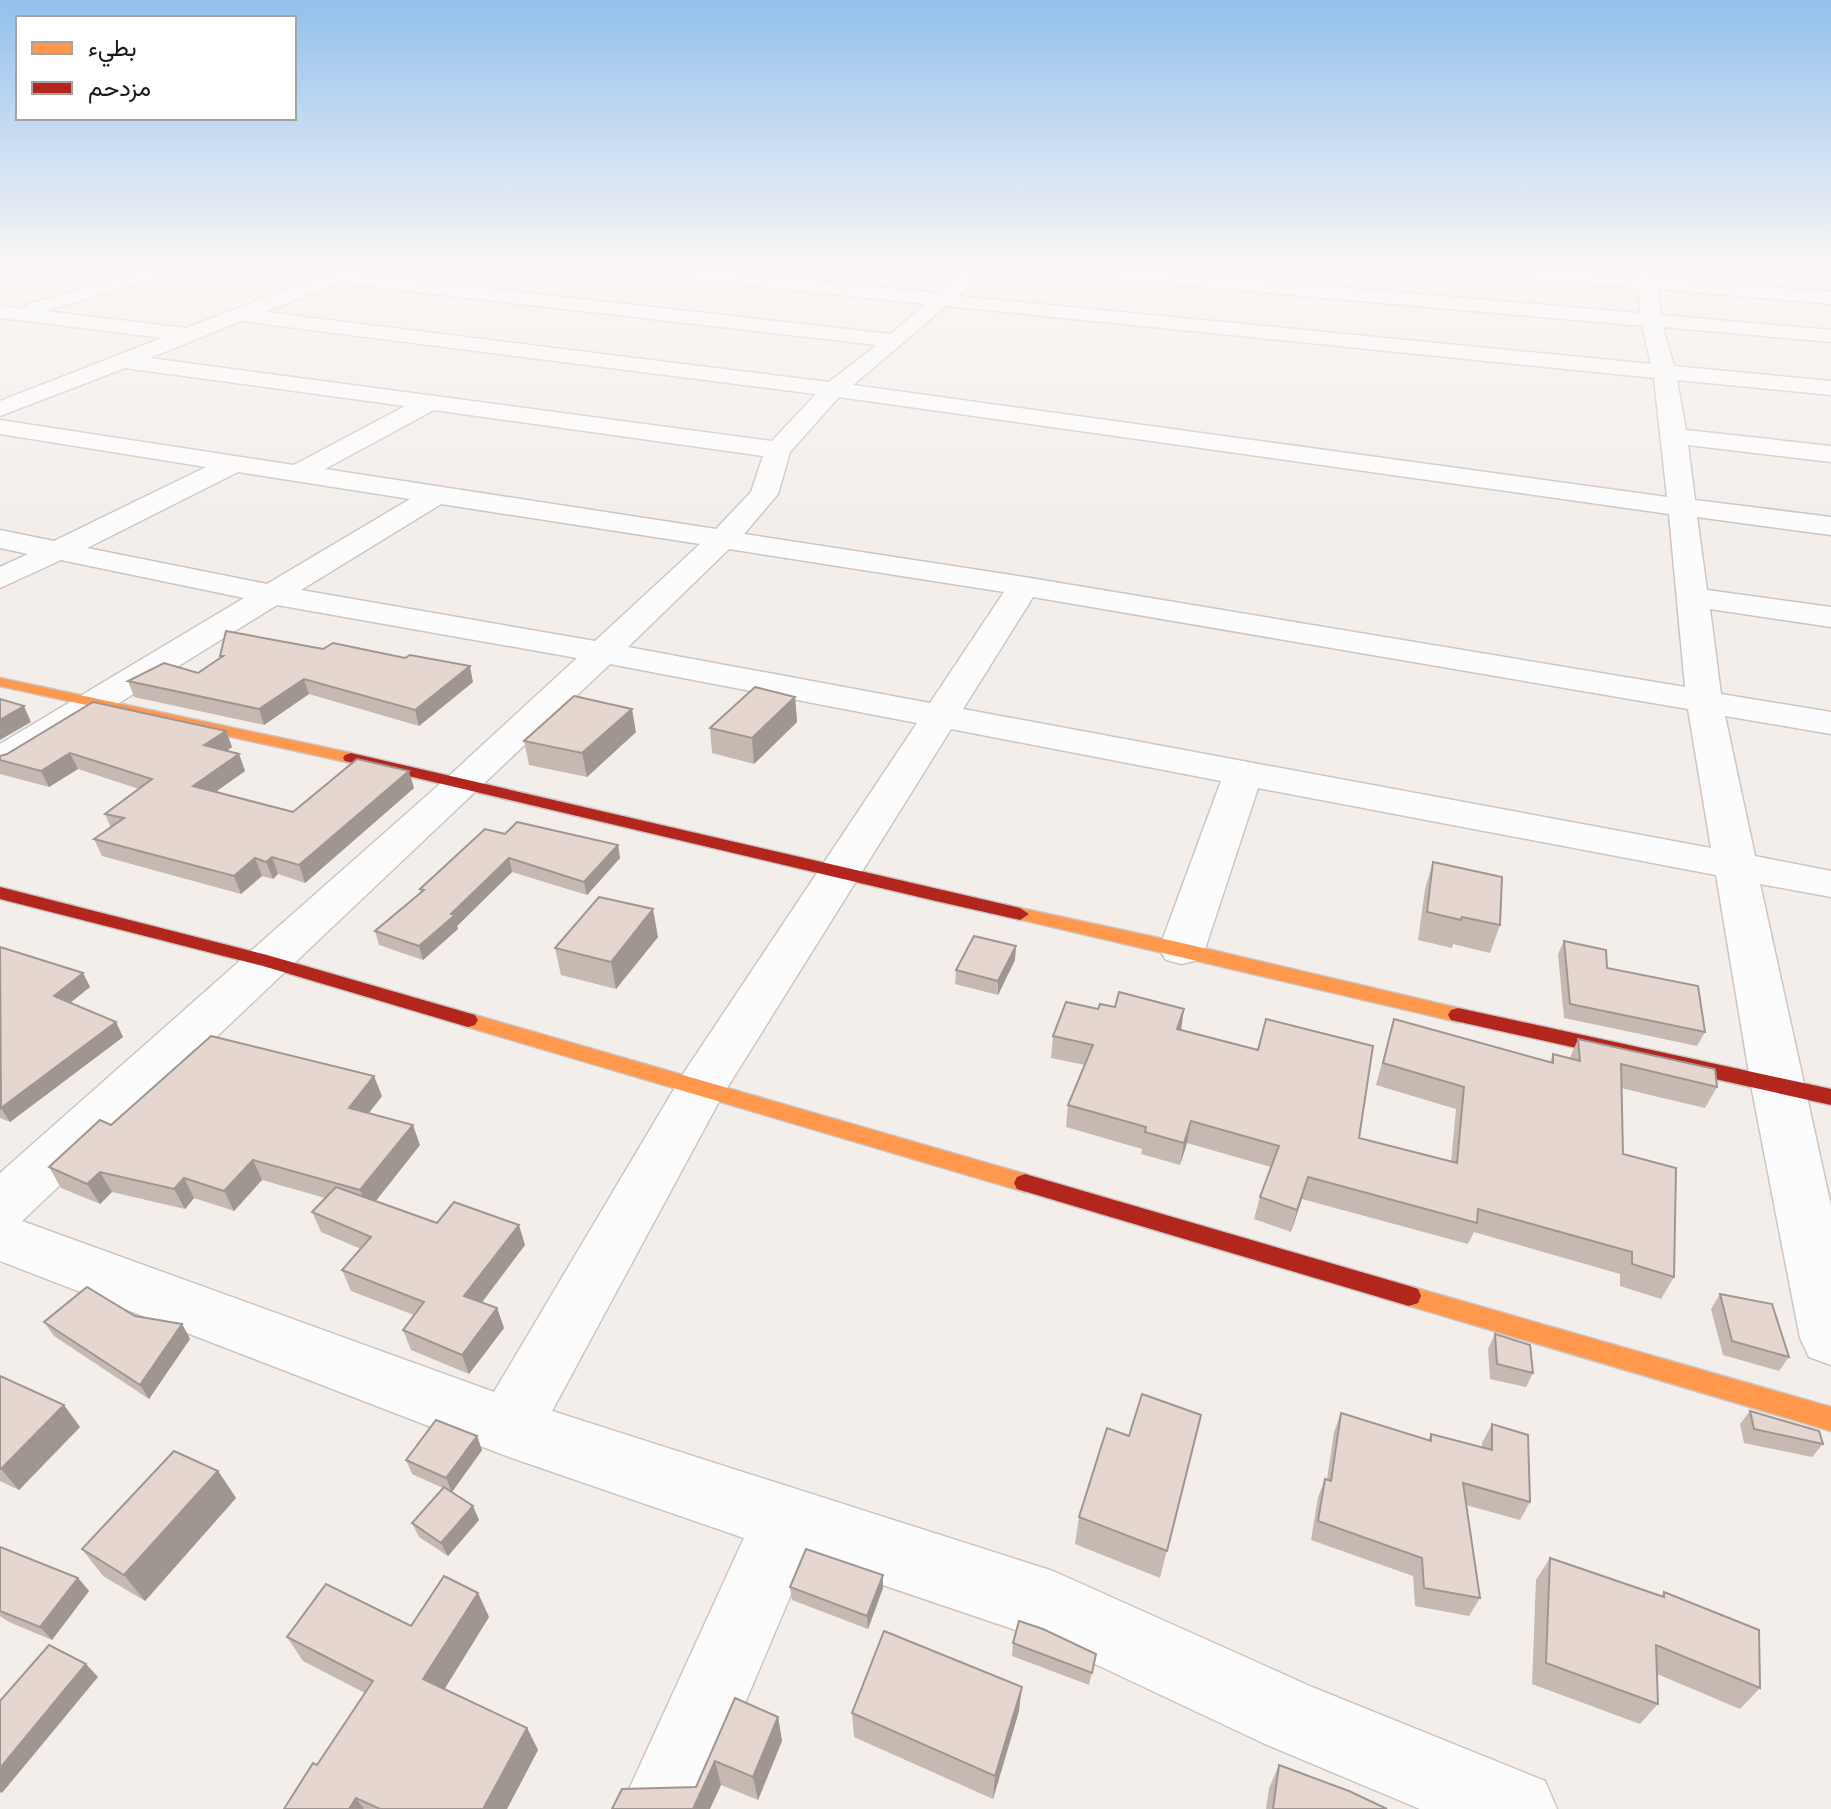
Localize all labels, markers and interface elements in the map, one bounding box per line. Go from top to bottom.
legend [16,16,296,120]
text: بطيء [88,33,137,67]
text: مزدحم [88,73,151,104]

